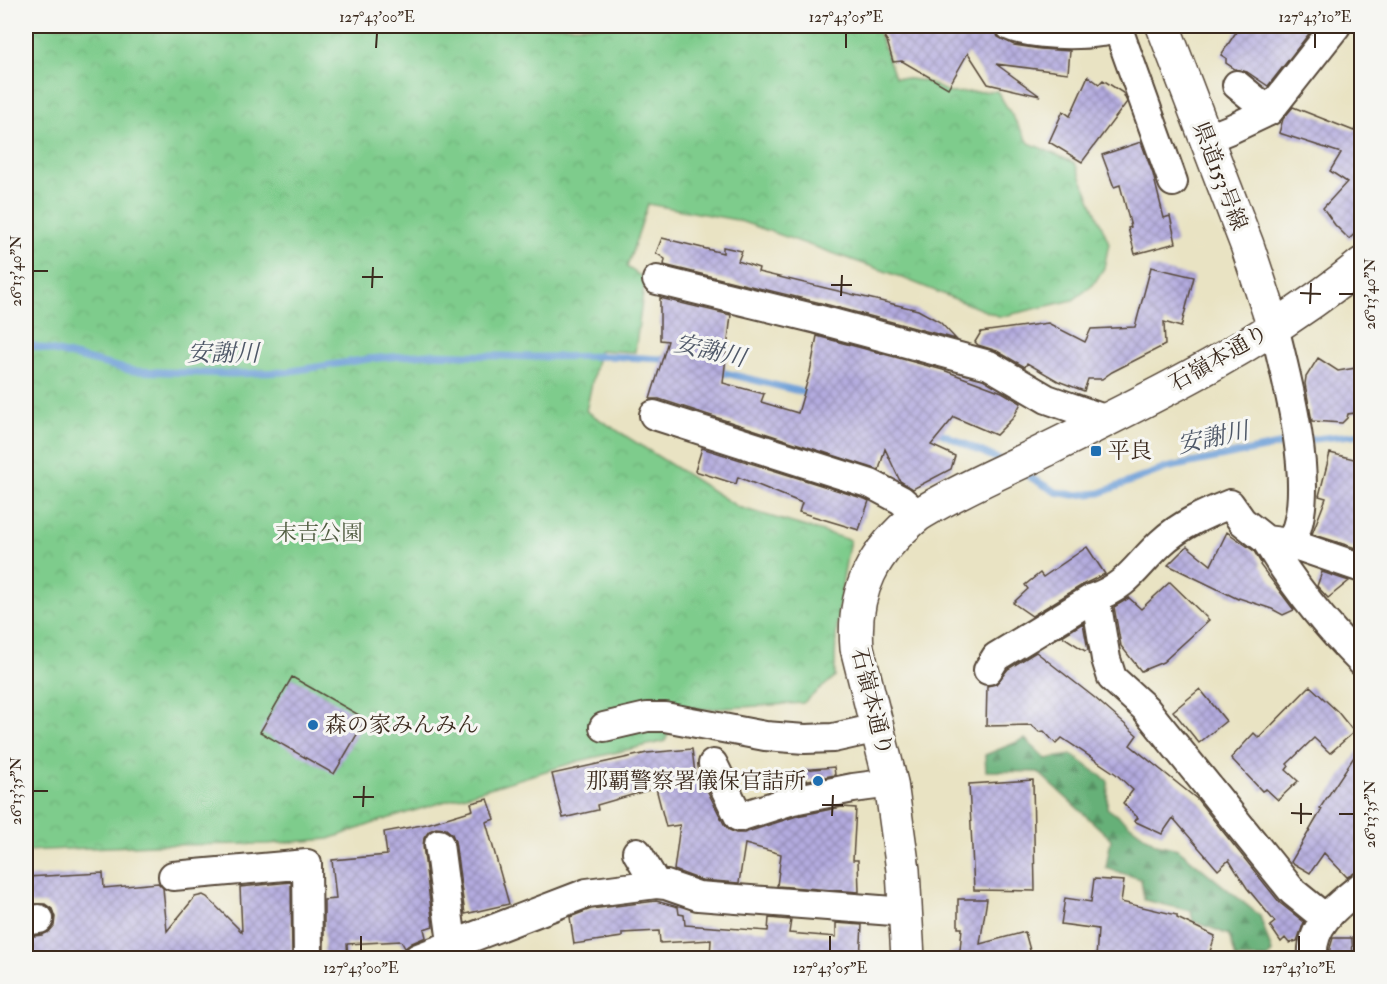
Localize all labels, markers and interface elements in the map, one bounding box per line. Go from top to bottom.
text: 127°43'00"E [339,8,415,27]
text: 127°43'05"E [809,8,883,27]
text: 127°43'10"E [1278,8,1352,27]
street label: 県道153号線 [1187,118,1253,234]
text: 26°13'40"N [7,235,26,307]
text: 26°13'40"N [1361,258,1380,330]
street label: 石嶺本通り [1164,318,1274,398]
water label: 安謝川 [671,328,751,375]
water label: 安謝川 [187,338,262,369]
water label: 安謝川 [1175,415,1254,461]
place label: 平良 [1108,437,1152,465]
marker: 平良 [1089,444,1103,458]
park label: 末吉公園 [275,519,363,547]
street label: 石嶺本通り [845,645,899,759]
place label: 森の家みんみん [325,711,479,739]
marker: 森の家みんみん [306,718,320,732]
text: 26°13'35"N [7,757,26,825]
place label: 那覇警察署儀保官詰所 [586,767,806,795]
marker: 那覇警察署儀保官詰所 [811,774,825,788]
text: 26°13'35"N [1361,780,1380,848]
text: 127°43'00"E [323,959,399,978]
text: 127°43'05"E [793,959,867,978]
text: 127°43'10"E [1262,959,1336,978]

